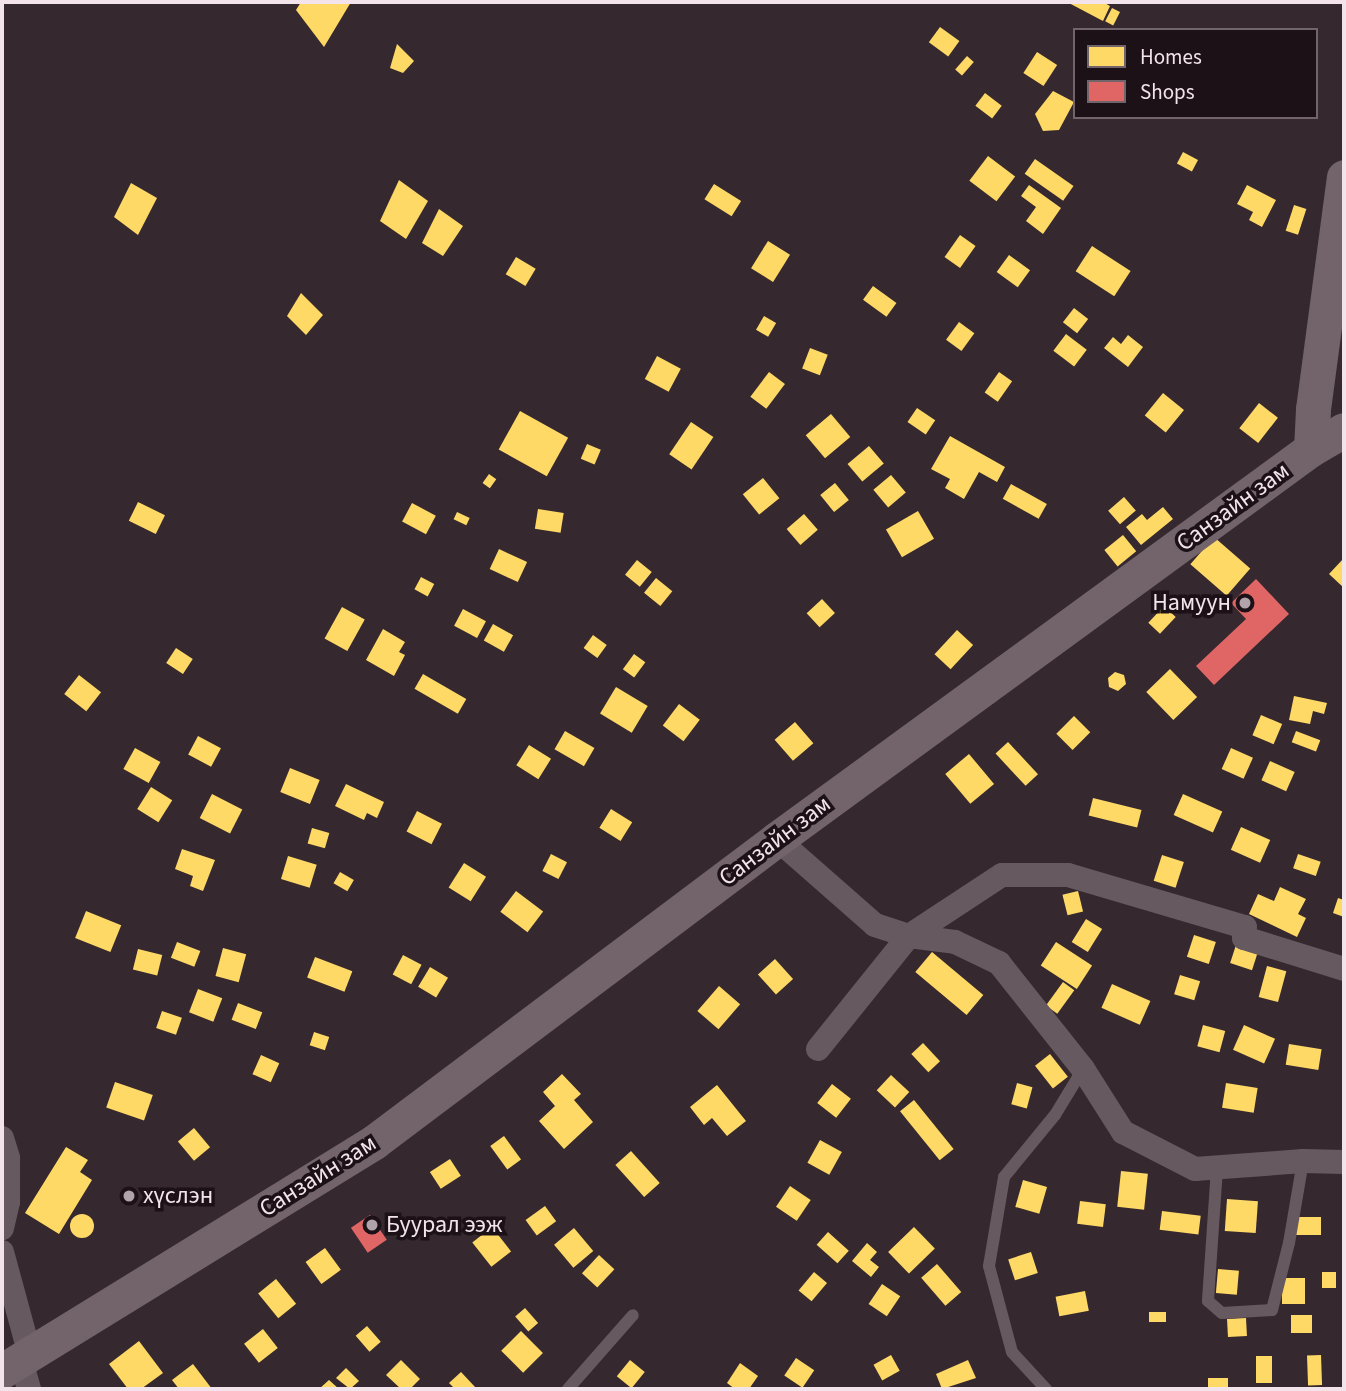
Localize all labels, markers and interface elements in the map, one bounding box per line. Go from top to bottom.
legend [1073,28,1318,119]
text: Homes [1140,42,1202,72]
text: Shops [1140,77,1194,107]
street label: Санзайн зам [1171,456,1295,558]
place label: Намуун [1152,589,1231,617]
marker: Намуун [1237,595,1253,611]
street label: Санзайн зам [713,790,837,892]
street label: Санзайн зам [254,1129,382,1223]
place label: хүслэн [143,1182,213,1210]
marker: хүслэн [121,1188,137,1204]
place label: Буурал ээж [386,1211,503,1239]
marker: Буурал ээж [364,1217,380,1233]

